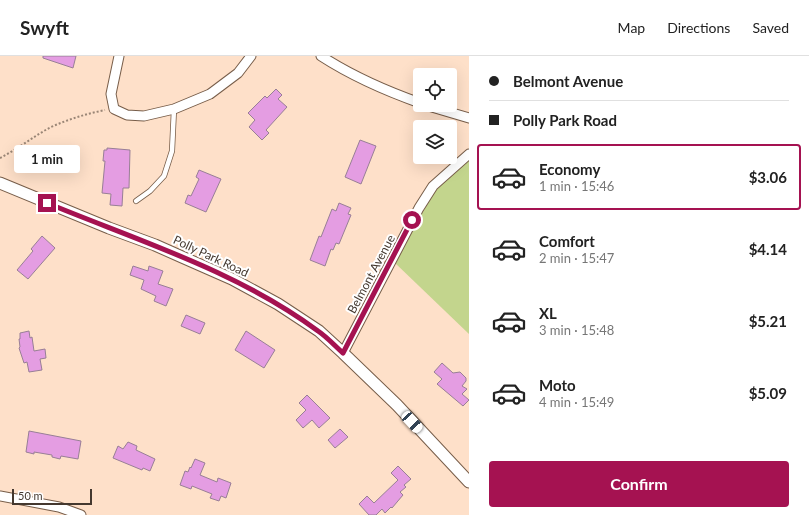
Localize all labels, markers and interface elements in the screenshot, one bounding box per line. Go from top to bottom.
text: Swyft [20,16,69,39]
text: Map [618,19,645,36]
text: Directions [667,19,730,36]
text: Saved [752,19,789,36]
map controls [413,68,457,164]
button: locate [413,68,457,112]
text: Belmont Avenue [513,72,623,90]
text: Polly Park Road [513,111,617,129]
button: layers [413,120,457,164]
callout: 1 min [14,145,80,173]
text: 1 min [31,151,63,167]
icon: car [491,159,527,195]
text: Economy [539,160,600,178]
text: $3.06 [749,168,787,186]
text: 1 min · 15:46 [539,178,614,194]
route end [38,194,56,212]
route start [403,211,421,229]
icon: car [491,231,527,267]
street label: Polly Park Road [171,232,251,280]
street label: Belmont Avenue [344,232,398,316]
text: Comfort [539,232,595,250]
text: $4.14 [749,240,787,258]
text: 2 min · 15:47 [539,250,614,266]
icon: car [491,303,527,339]
text: XL [539,304,557,322]
text: $5.21 [749,312,787,330]
text: 3 min · 15:48 [539,322,614,338]
icon: car [491,375,527,411]
text: Moto [539,376,576,394]
text: $5.09 [749,384,787,402]
text: 4 min · 15:49 [539,394,614,410]
car [399,409,425,435]
button: Confirm [489,461,789,507]
scale bar [12,487,92,506]
text: 50 m [18,489,43,502]

